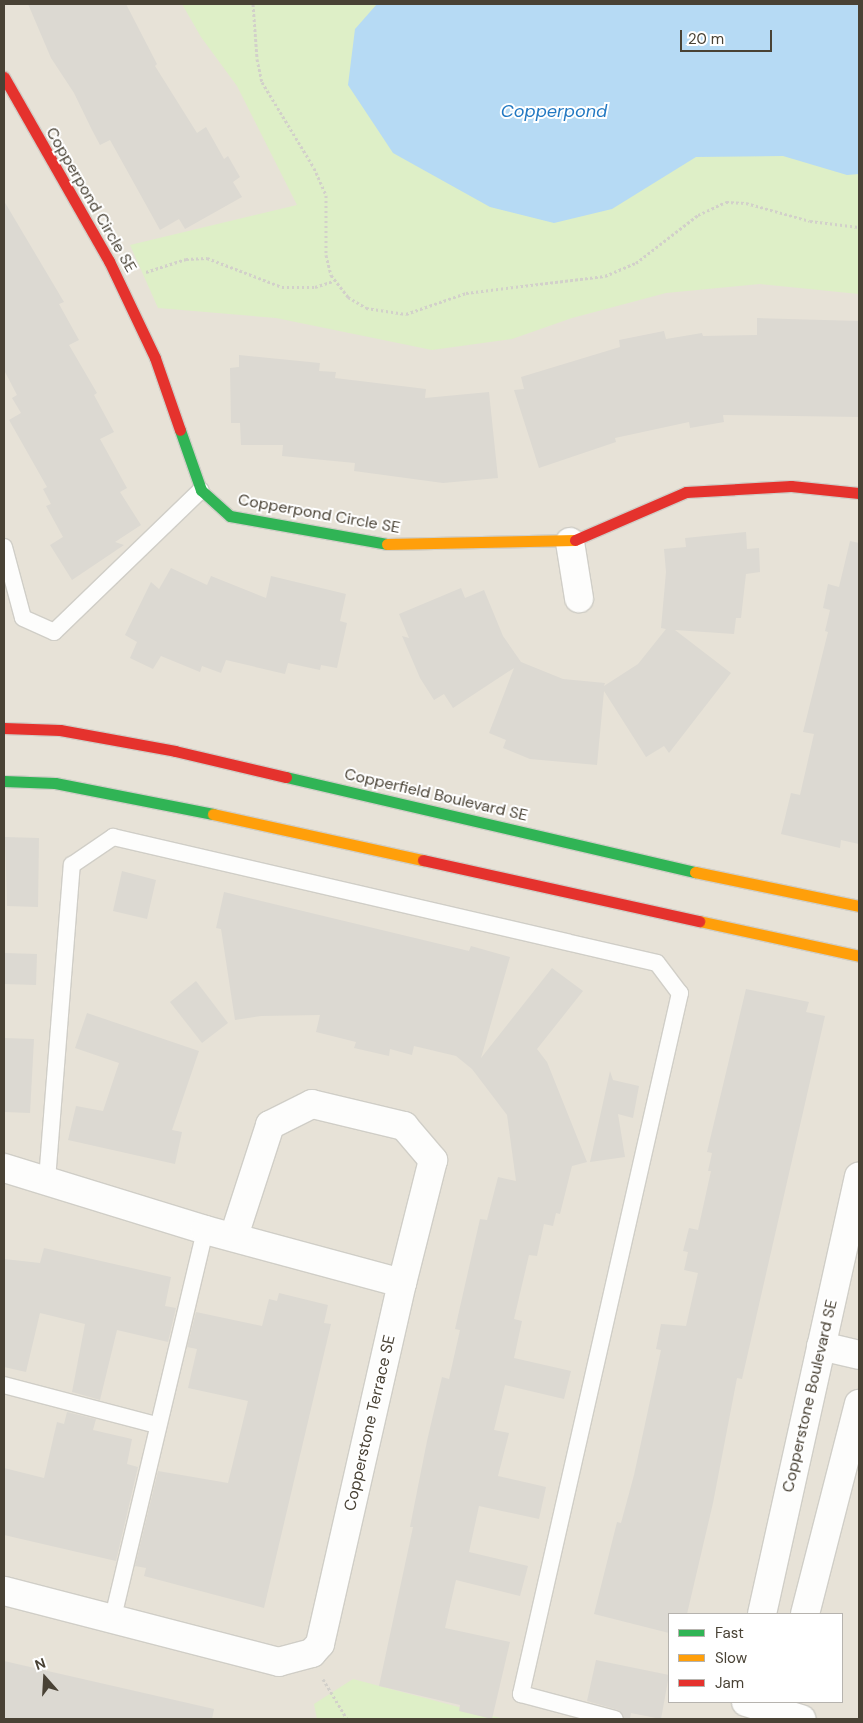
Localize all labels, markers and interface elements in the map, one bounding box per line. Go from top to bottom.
scale bar [683,20,776,52]
text: 20 m [688,29,724,49]
water label: Copperpond [501,100,607,122]
street label: Copperpond Circle SE [42,124,140,276]
street label: Copperpond Circle SE [236,490,402,538]
street label: Copperfield Boulevard SE [342,765,530,825]
street label: Copperstone Boulevard SE [778,1298,842,1494]
street label: Copperstone Terrace SE [340,1333,400,1513]
legend [668,1613,843,1703]
text: Fast [715,1623,744,1643]
text: Slow [715,1648,747,1668]
north arrow [20,1653,70,1703]
text: N [32,1654,48,1674]
text: Jam [715,1673,744,1693]

